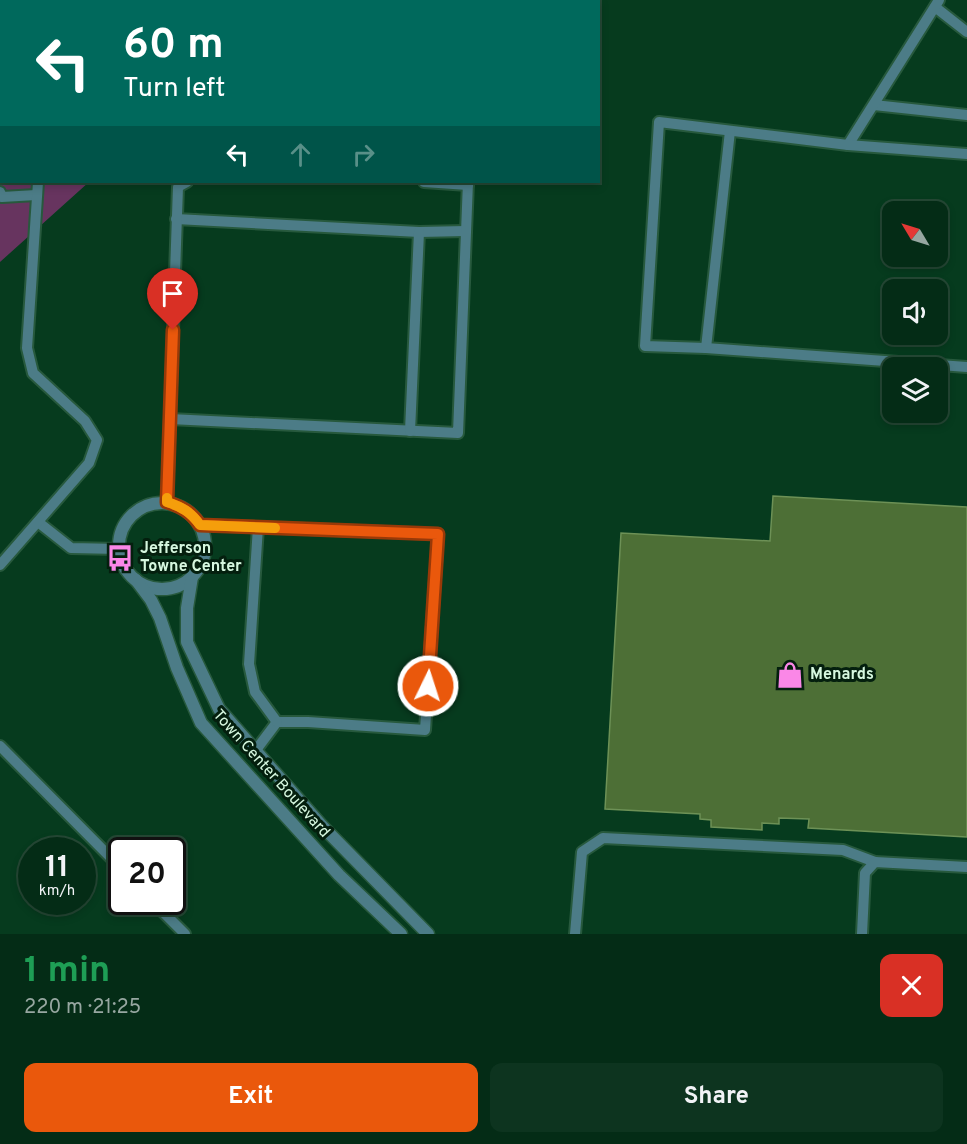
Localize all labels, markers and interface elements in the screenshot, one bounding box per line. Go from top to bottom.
text: 60 m [123,20,224,73]
icon: left [24,24,102,102]
text: Turn left [123,72,225,106]
icon: left [221,138,254,171]
icon: ahead [284,138,317,171]
icon: right [347,138,380,171]
north arrow [882,201,948,267]
map controls [882,201,948,423]
pin [147,268,198,330]
icon: arrive [156,277,189,310]
button: sound [882,279,948,345]
button: layers [882,357,948,423]
place label: Jefferson Towne Center [140,539,242,577]
bus stop icon: Jefferson Towne Center [105,543,135,573]
position arrow [396,654,460,718]
shop icon: Menards [775,660,805,690]
place label: Menards [810,665,874,685]
street label: Town Center Boulevard [208,706,334,842]
speed limit sign: 20 [108,837,186,915]
text: 11 [45,850,69,887]
text: km/h [39,882,75,901]
text: 1 min [24,949,110,995]
button: close [880,954,943,1017]
text: 220 m · 21:25 [24,995,141,1021]
button: Exit [24,1063,478,1132]
button: Share [490,1063,943,1132]

